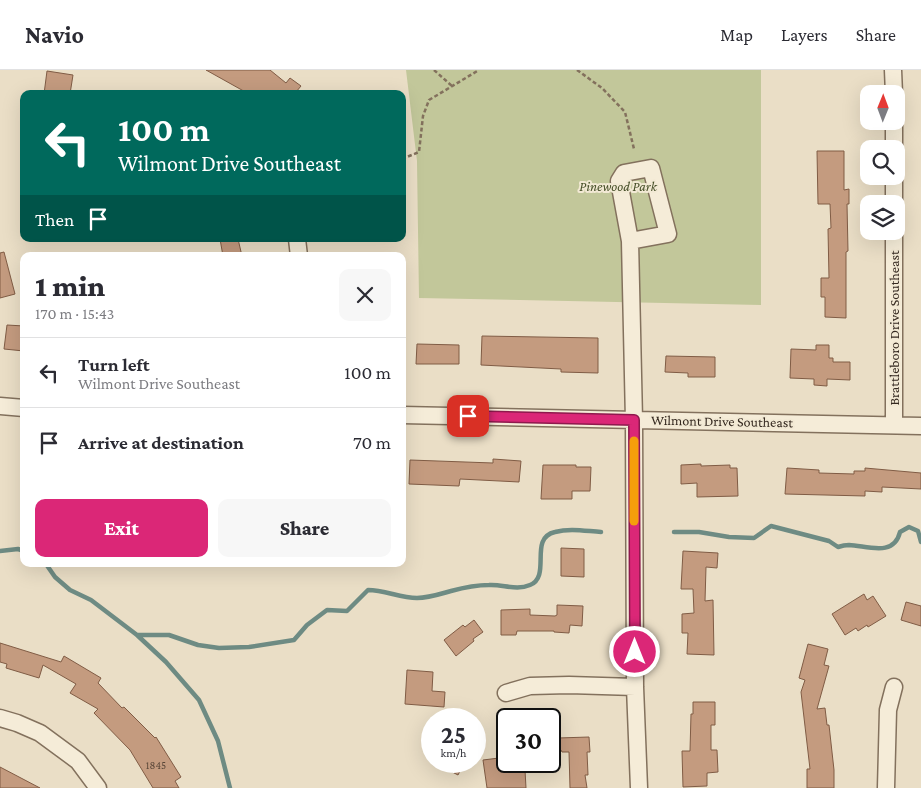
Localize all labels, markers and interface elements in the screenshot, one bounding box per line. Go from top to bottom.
text: Navio [25,21,84,48]
text: Map [720,25,753,45]
text: Layers [781,25,828,45]
text: Share [856,25,896,45]
north arrow [860,85,905,130]
map controls [860,85,905,240]
icon: left [35,110,100,175]
text: 100 m [118,110,210,149]
button: search [860,140,905,185]
text: Wilmont Drive Southeast [118,151,341,176]
park label: Pinewood Park [579,178,658,194]
button: layers [860,195,905,240]
icon: arrive [84,205,112,233]
text: Then [35,209,74,230]
street label: Brattleboro Drive Southeast [886,250,902,406]
text: 1 min [35,269,105,302]
button: close [339,269,391,321]
text: 170 m · 15:43 [35,305,114,322]
text: Turn left [78,354,150,375]
icon: left [35,359,63,387]
text: 100 m [344,362,391,383]
text: Wilmont Drive Southeast [78,375,240,392]
pin [447,395,489,437]
icon: arrive [454,402,482,430]
street label: Wilmont Drive Southeast [651,412,793,430]
icon: arrive [35,429,63,457]
text: Arrive at destination [78,432,244,453]
text: 70 m [353,432,391,453]
button: Exit [35,499,208,557]
button: Share [218,499,391,557]
position arrow [608,625,660,677]
speed limit sign: 30 [496,708,561,773]
text: 25 [441,721,466,748]
text: km/h [441,746,466,760]
house number: 1845 [146,759,166,771]

